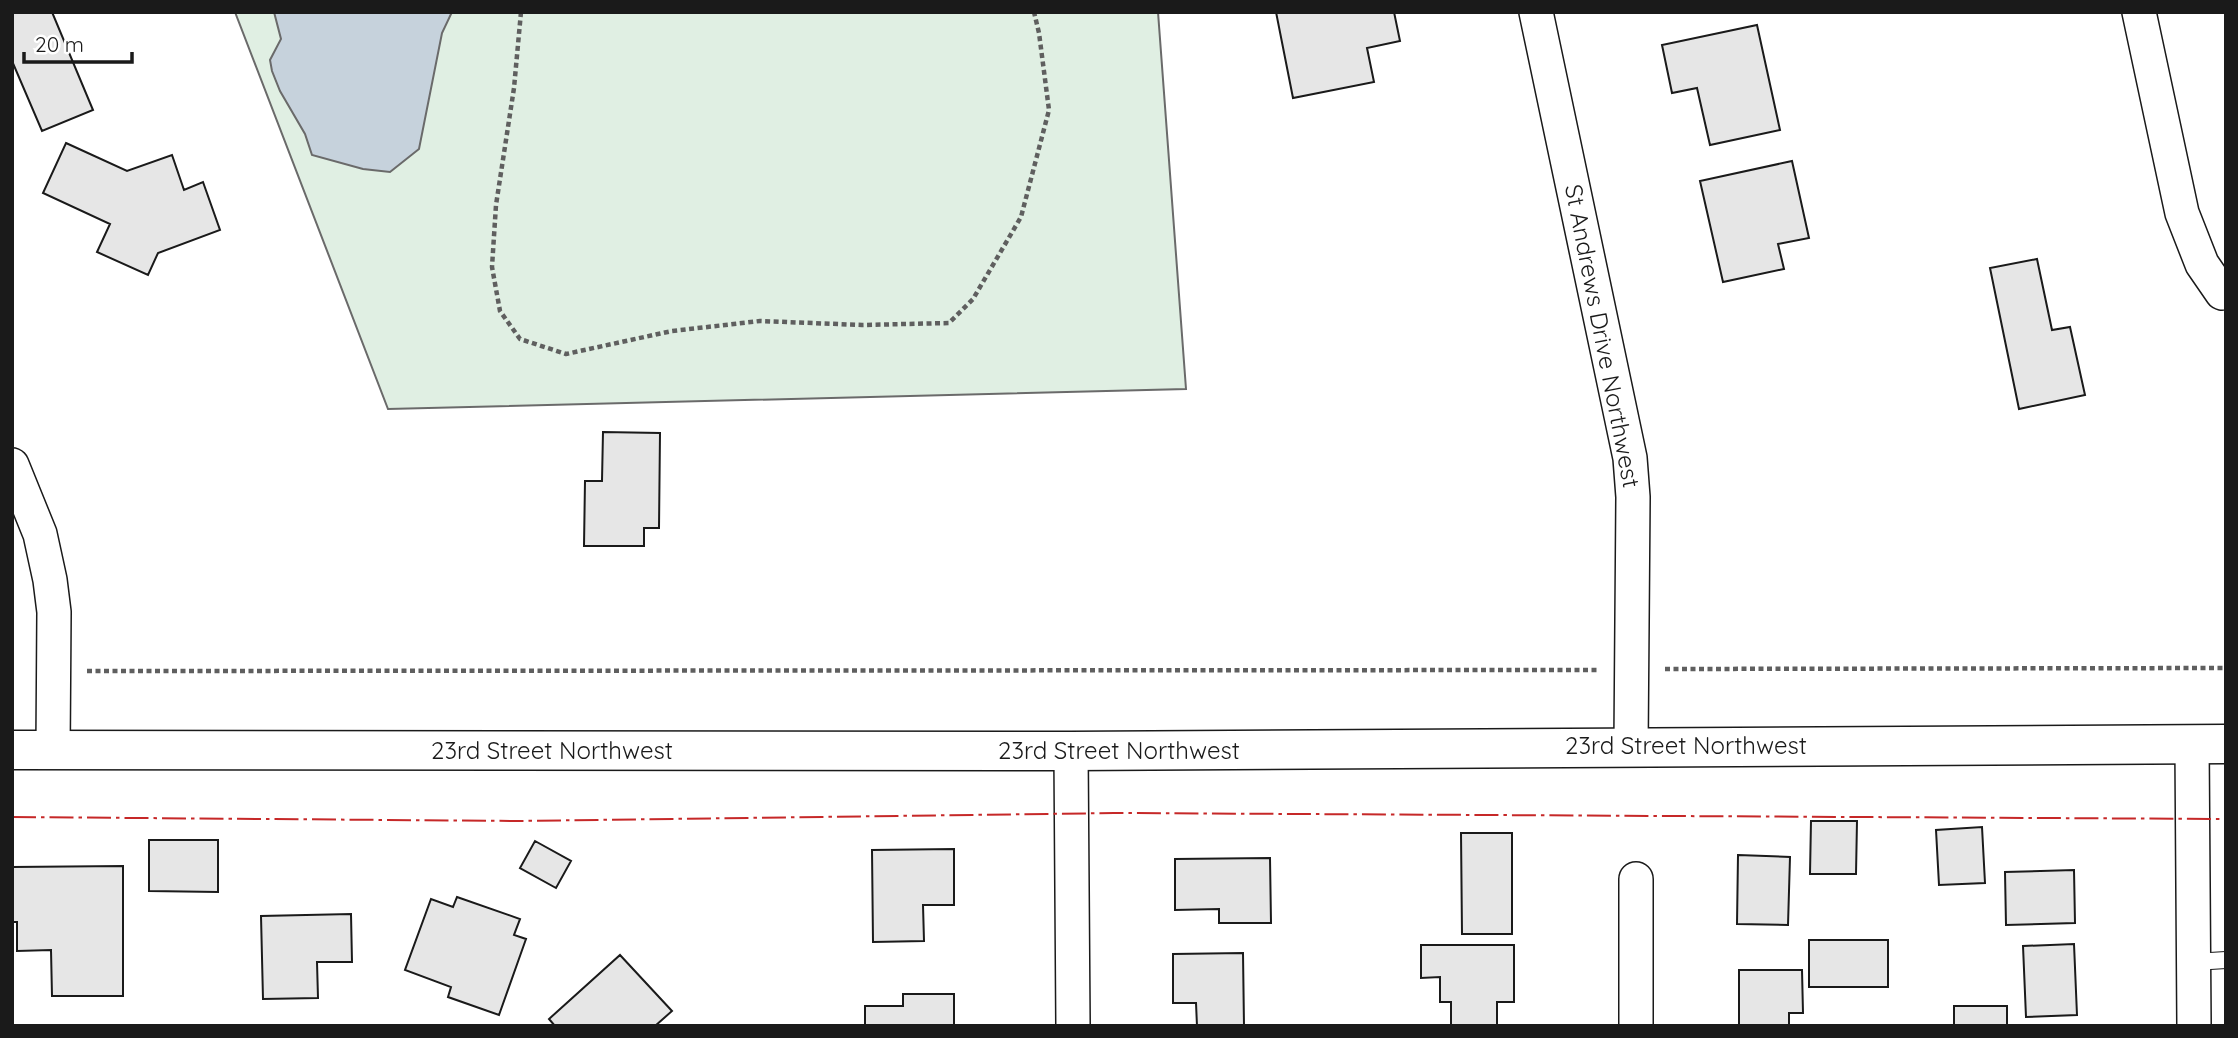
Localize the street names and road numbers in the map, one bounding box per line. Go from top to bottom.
street label: St Andrews Drive Northwest [1559,182,1647,490]
street label: 23rd Street Northwest [1565,730,1807,760]
street label: 23rd Street Northwest [431,735,673,765]
street label: 23rd Street Northwest [998,735,1240,765]

